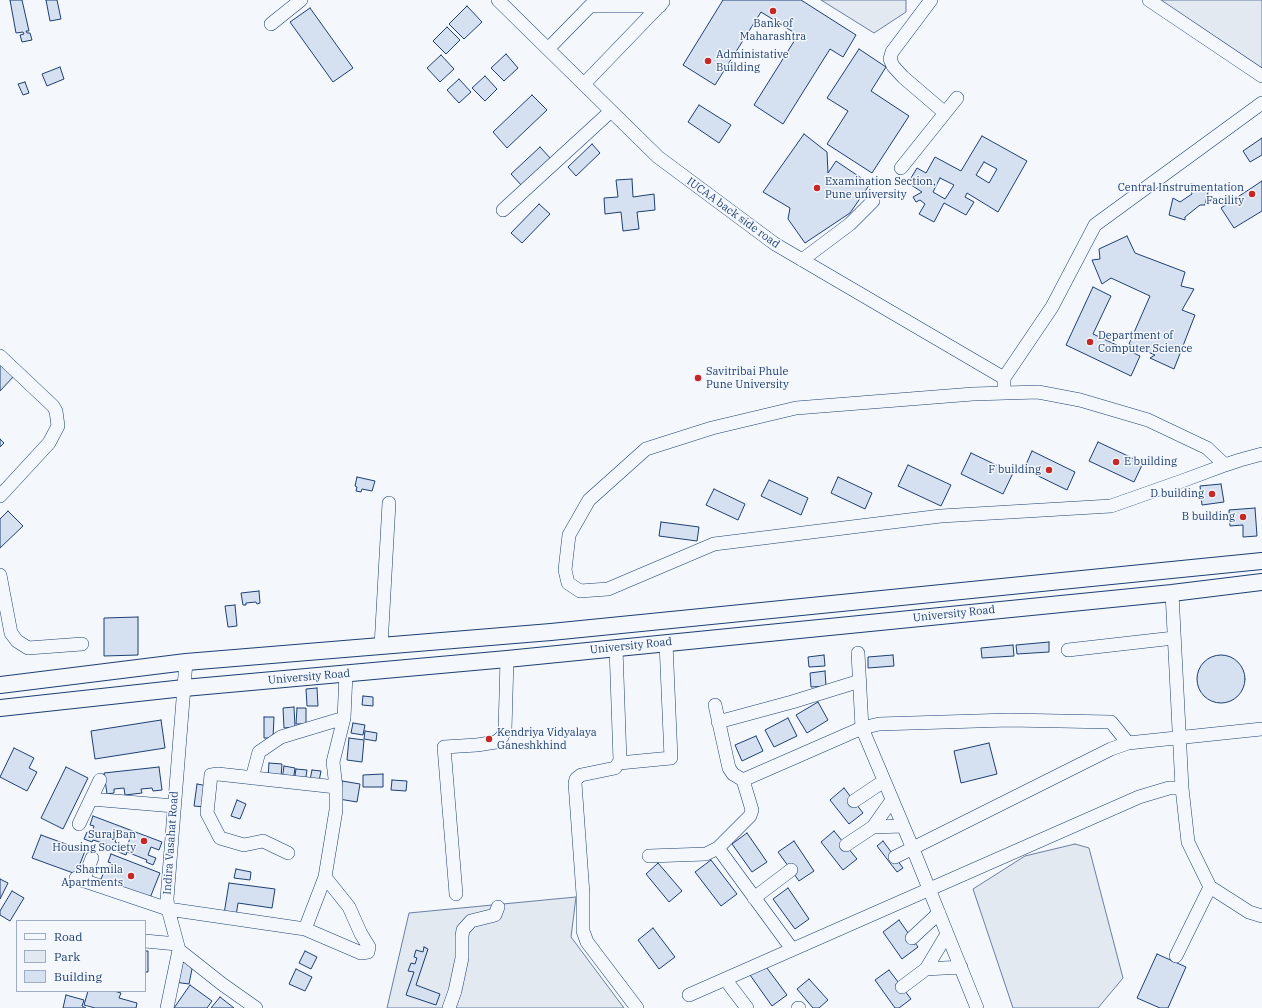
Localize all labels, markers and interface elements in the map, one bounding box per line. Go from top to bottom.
marker: Bank of Maharashtra [768,6,778,16]
place label: Bank of Maharashtra [740,17,806,43]
place label: Administative Building [716,48,789,74]
marker: Administative Building [703,56,713,66]
street label: IUCAA back side road [684,175,782,251]
place label: Examination Section, Pune university [825,175,936,201]
place label: Central Instrumentation Facility [1118,181,1244,207]
marker: Examination Section, Pune university [812,183,822,193]
marker: Central Instrumentation Facility [1247,189,1257,199]
place label: Department of Computer Science [1098,329,1192,355]
marker: Department of Computer Science [1085,337,1095,347]
place label: Savitribai Phule Pune University [706,365,789,391]
marker: Savitribai Phule Pune University [693,373,703,383]
place label: E building [1124,455,1177,469]
marker: E building [1111,457,1121,467]
place label: F building [988,463,1041,477]
marker: F building [1044,465,1054,475]
place label: D building [1150,487,1204,501]
marker: D building [1207,489,1217,499]
place label: B building [1182,510,1235,524]
marker: B building [1238,512,1248,522]
street label: University Road [912,603,996,625]
street label: University Road [589,635,673,657]
street label: University Road [267,667,351,687]
place label: Kendriya Vidyalaya Ganeshkhind [497,726,597,752]
marker: Kendriya Vidyalaya Ganeshkhind [484,734,494,744]
street label: Indira Vasahat Road [161,791,181,895]
place label: SurajBan Housing Society [52,828,136,854]
marker: SurajBan Housing Society [139,836,149,846]
place label: Sharmila Apartments [61,863,123,889]
marker: Sharmila Apartments [126,871,136,881]
legend [16,920,146,992]
text: Road [54,929,83,944]
text: Park [54,949,80,964]
text: Building [54,969,102,984]

